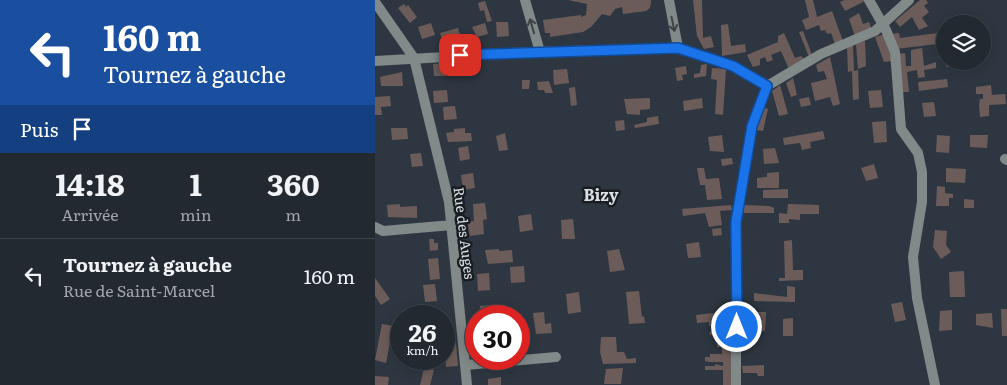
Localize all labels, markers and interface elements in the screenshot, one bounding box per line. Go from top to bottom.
text: 160 m [103,10,201,62]
one-way arrow [669,15,679,31]
map controls [936,15,991,70]
button: layers [936,15,991,70]
one-way arrow [527,18,537,34]
icon: left [20,20,85,85]
pin [439,34,481,76]
icon: arrive [446,41,474,69]
text: Tournez à gauche [103,57,286,90]
text: Puis [20,115,58,143]
icon: arrive [68,115,96,143]
text: 14:18 [55,161,125,205]
text: 1 [190,161,202,205]
text: 360 [267,161,320,205]
district label: Bizy [583,182,619,206]
street label: Rue des Auges [449,186,481,280]
text: Arrivée [61,202,119,226]
text: min [180,202,212,226]
text: m [286,202,301,226]
text: Tournez à gauche [63,250,232,278]
icon: left [20,262,48,290]
text: 160 m [304,262,355,290]
text: Rue de Saint-Marcel [63,278,215,302]
position arrow [710,300,762,352]
speed limit sign: 30 [465,305,530,370]
text: 26 [408,313,437,350]
text: km/h [407,341,438,359]

